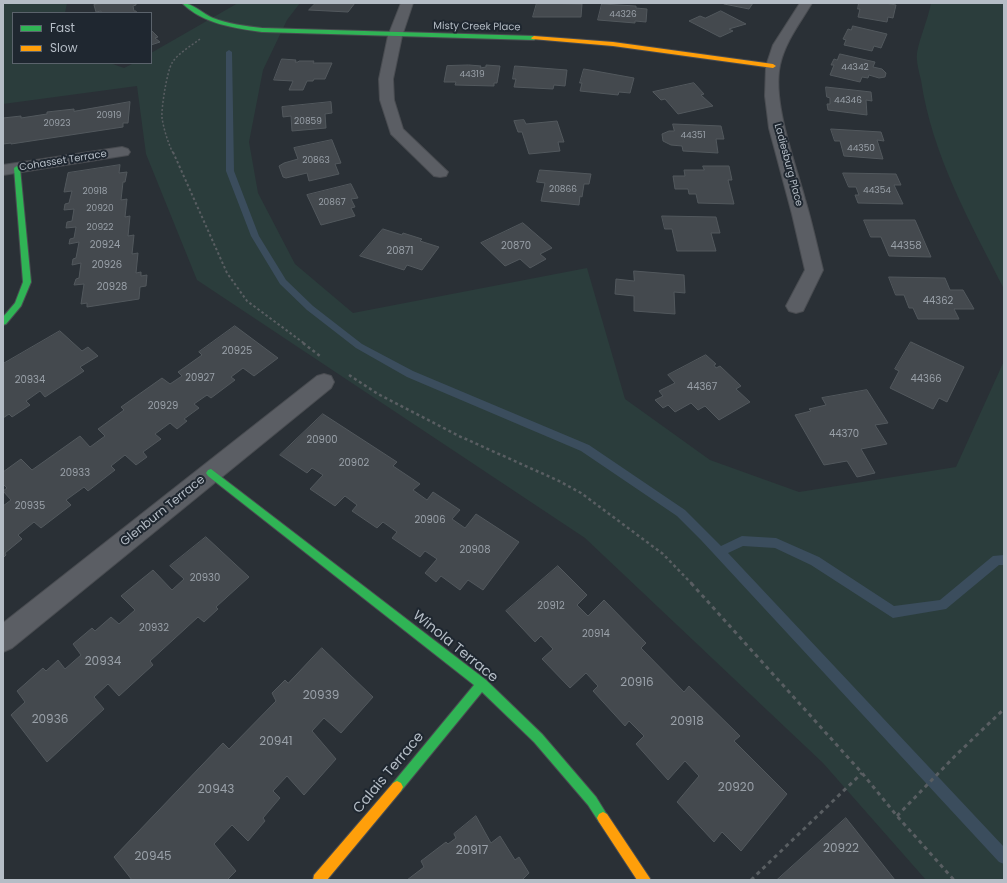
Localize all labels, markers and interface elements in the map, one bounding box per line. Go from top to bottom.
house number: 44326 [609,10,637,20]
legend [12,12,152,64]
text: Fast [50,19,75,36]
street label: Misty Creek Place [433,20,521,34]
text: Slow [50,39,78,56]
house number: 44342 [841,63,869,73]
house number: 44319 [459,70,485,80]
house number: 44346 [834,96,862,106]
house number: 20919 [96,111,122,121]
house number: 20859 [294,117,322,127]
house number: 20923 [44,119,70,129]
street label: Ladiesburg Place [771,122,805,208]
house number: 44351 [680,131,706,141]
house number: 44350 [847,144,875,154]
street label: Cohasset Terrace [18,148,108,174]
house number: 20863 [302,156,330,166]
house number: 20866 [549,185,577,195]
house number: 44354 [863,186,891,196]
house number: 20918 [82,187,108,197]
house number: 20867 [318,198,346,208]
house number: 20920 [86,204,114,214]
house number: 20922 [87,223,113,233]
house number: 20924 [90,239,120,251]
house number: 20870 [501,240,531,252]
house number: 44358 [890,240,922,252]
house number: 20871 [387,245,413,257]
house number: 20926 [92,259,122,271]
house number: 20928 [97,281,127,293]
house number: 44362 [923,295,953,307]
house number: 20925 [222,345,252,357]
house number: 20927 [185,372,215,384]
house number: 44366 [910,373,942,385]
house number: 20934 [15,374,45,386]
house number: 44367 [687,381,717,393]
house number: 20929 [148,400,178,412]
house number: 44370 [829,428,859,440]
house number: 20900 [307,434,337,446]
house number: 20902 [339,457,369,469]
house number: 20933 [60,467,90,479]
street label: Glenburn Terrace [118,473,208,549]
house number: 20935 [15,500,45,512]
house number: 20906 [415,514,445,526]
house number: 20908 [460,544,490,556]
house number: 20930 [190,572,220,584]
house number: 20912 [537,600,565,612]
street label: Winola Terrace [409,607,501,687]
house number: 20932 [139,622,169,634]
house number: 20914 [582,628,610,640]
house number: 20934 [85,655,121,669]
house number: 20916 [620,676,654,690]
house number: 20939 [303,689,339,703]
house number: 20936 [32,713,68,727]
house number: 20918 [670,715,704,729]
street label: Calais Terrace [350,729,428,817]
house number: 20941 [259,735,293,749]
house number: 20920 [718,781,754,795]
house number: 20943 [198,783,234,797]
house number: 20922 [823,842,859,856]
house number: 20917 [456,844,488,858]
house number: 20945 [134,850,172,864]

